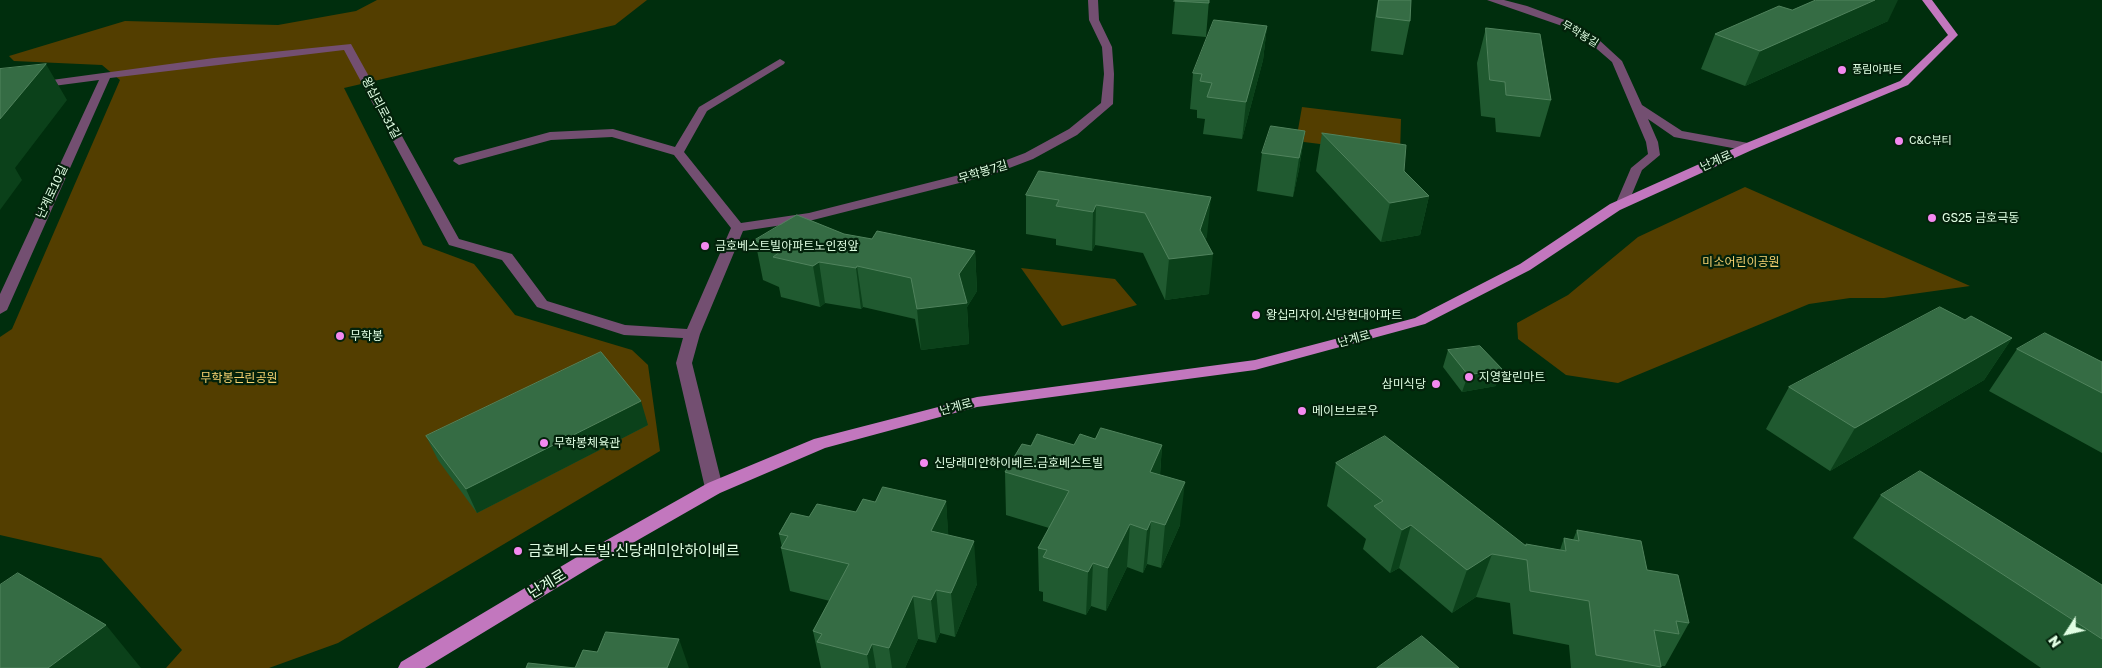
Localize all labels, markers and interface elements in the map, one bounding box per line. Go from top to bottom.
street label: 무학봉길 [1559,18,1601,50]
place label: 풍림아파트 [1852,63,1903,77]
marker: 풍림아파트 [1836,64,1848,76]
street label: 왕십리로31길 [359,75,403,141]
place label: C&C뷰티 [1909,134,1952,148]
marker: C&C뷰티 [1893,135,1905,147]
street label: 난계로 [1698,148,1734,174]
street label: 무학봉7길 [957,158,1009,186]
street label: 난계로10길 [33,163,71,221]
place label: GS25 금호극동 [1942,211,2019,225]
marker: GS25 금호극동 [1926,212,1938,224]
place label: 금호베스트빌아파트노인정앞 [715,239,859,253]
marker: 금호베스트빌아파트노인정앞 [699,240,711,252]
park label: 미소어린이공원 [1702,255,1780,269]
place label: 왕십리자이.신당현대아파트 [1266,308,1402,322]
marker: 왕십리자이.신당현대아파트 [1250,309,1262,321]
street label: 난계로 [1336,328,1372,350]
place label: 무학봉 [350,329,383,343]
marker: 무학봉 [334,330,346,342]
place label: 지영할린마트 [1479,370,1545,384]
park label: 무학봉근린공원 [200,371,278,385]
marker: 지영할린마트 [1463,371,1475,383]
place label: 삼미식당 [1382,377,1426,391]
marker: 삼미식당 [1430,378,1442,390]
street label: 난계로 [938,396,974,418]
place label: 메이브브로우 [1312,404,1378,418]
marker: 메이브브로우 [1296,405,1308,417]
place label: 무학봉체육관 [554,436,620,450]
marker: 무학봉체육관 [538,437,550,449]
place label: 신당래미안하이베르.금호베스트빌 [934,456,1103,470]
marker: 신당래미안하이베르.금호베스트빌 [918,457,930,469]
place label: 금호베스트빌.신당래미안하이베르 [528,542,739,560]
marker: 금호베스트빌.신당래미안하이베르 [512,545,524,557]
street label: 난계로 [525,566,569,602]
north arrow [2042,608,2092,658]
text: N [2044,633,2064,651]

